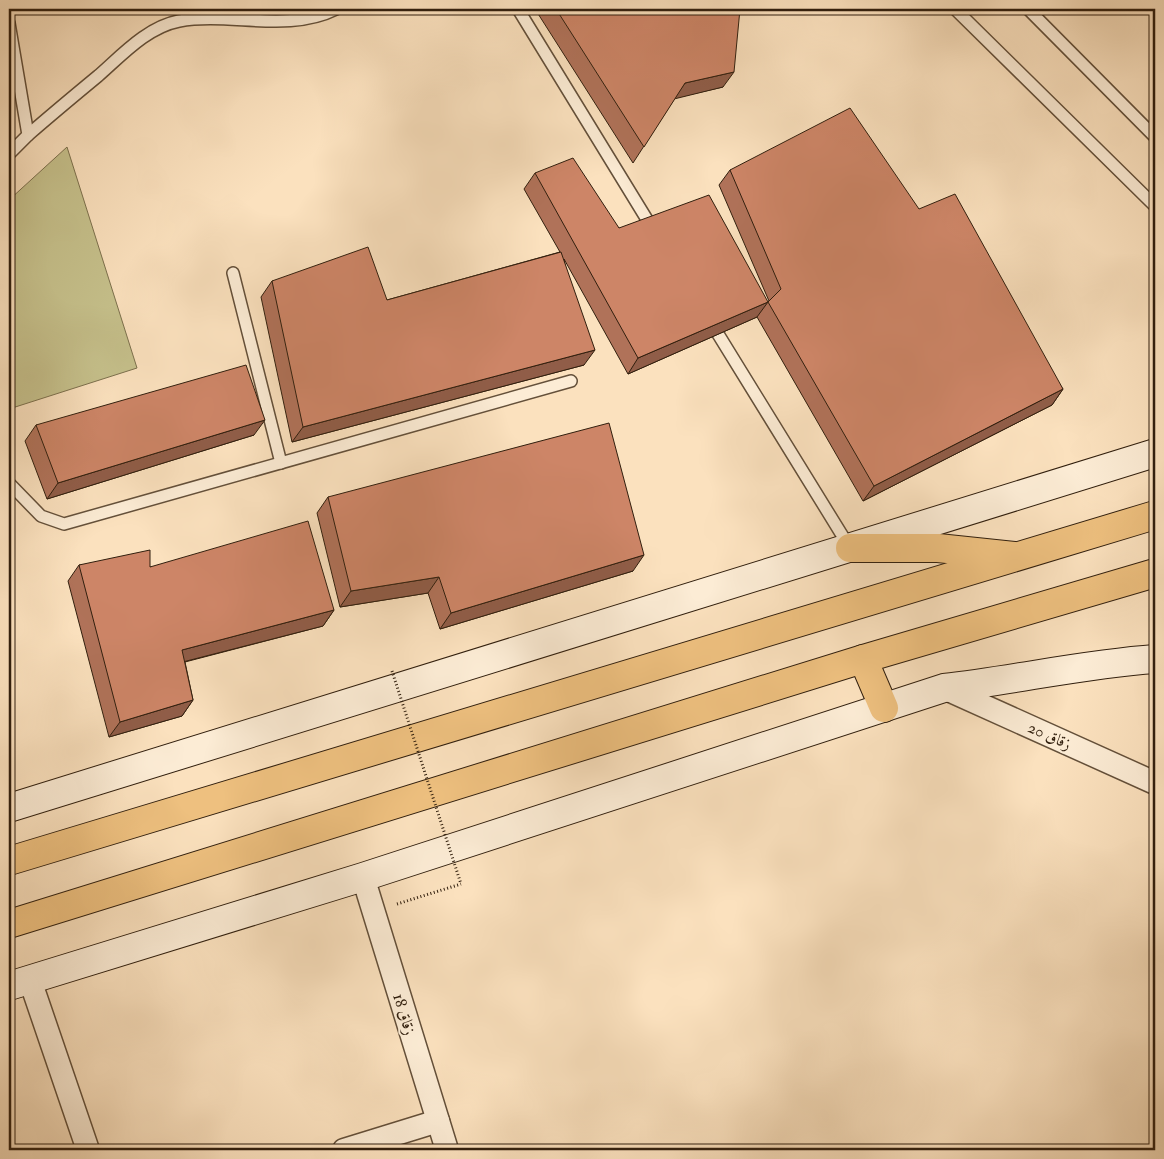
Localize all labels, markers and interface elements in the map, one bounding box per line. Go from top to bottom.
street label: زقاق 20 [1025,718,1074,754]
street label: زقاق 18 [388,991,420,1037]

